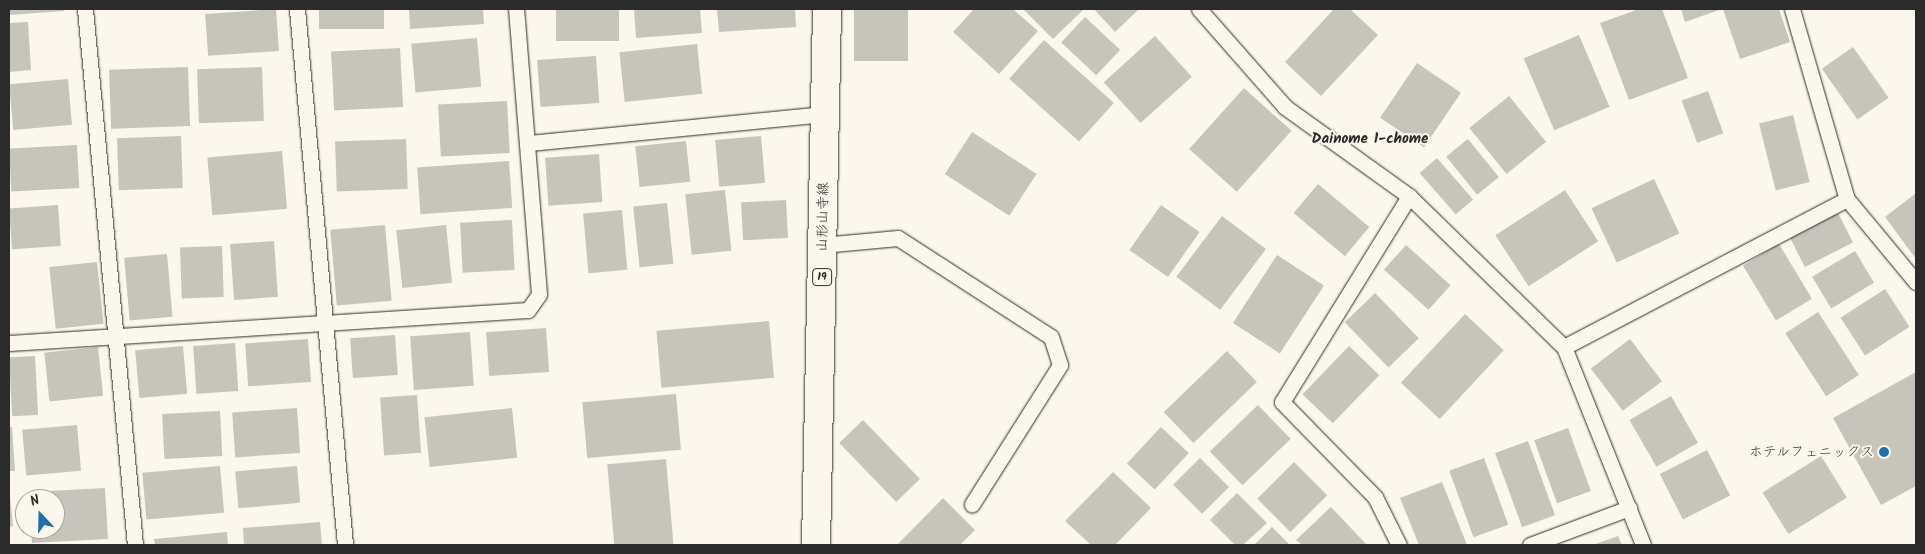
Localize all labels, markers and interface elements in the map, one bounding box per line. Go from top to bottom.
district label: Dainome 1-chome [1312,131,1428,149]
street label: 山形山寺線 [814,182,832,252]
road number: 19 [812,268,832,286]
place label: ホテルフェニックス [1748,444,1874,460]
marker: ホテルフェニックス [1878,446,1890,458]
north arrow [15,489,65,539]
text: N [27,489,43,513]

